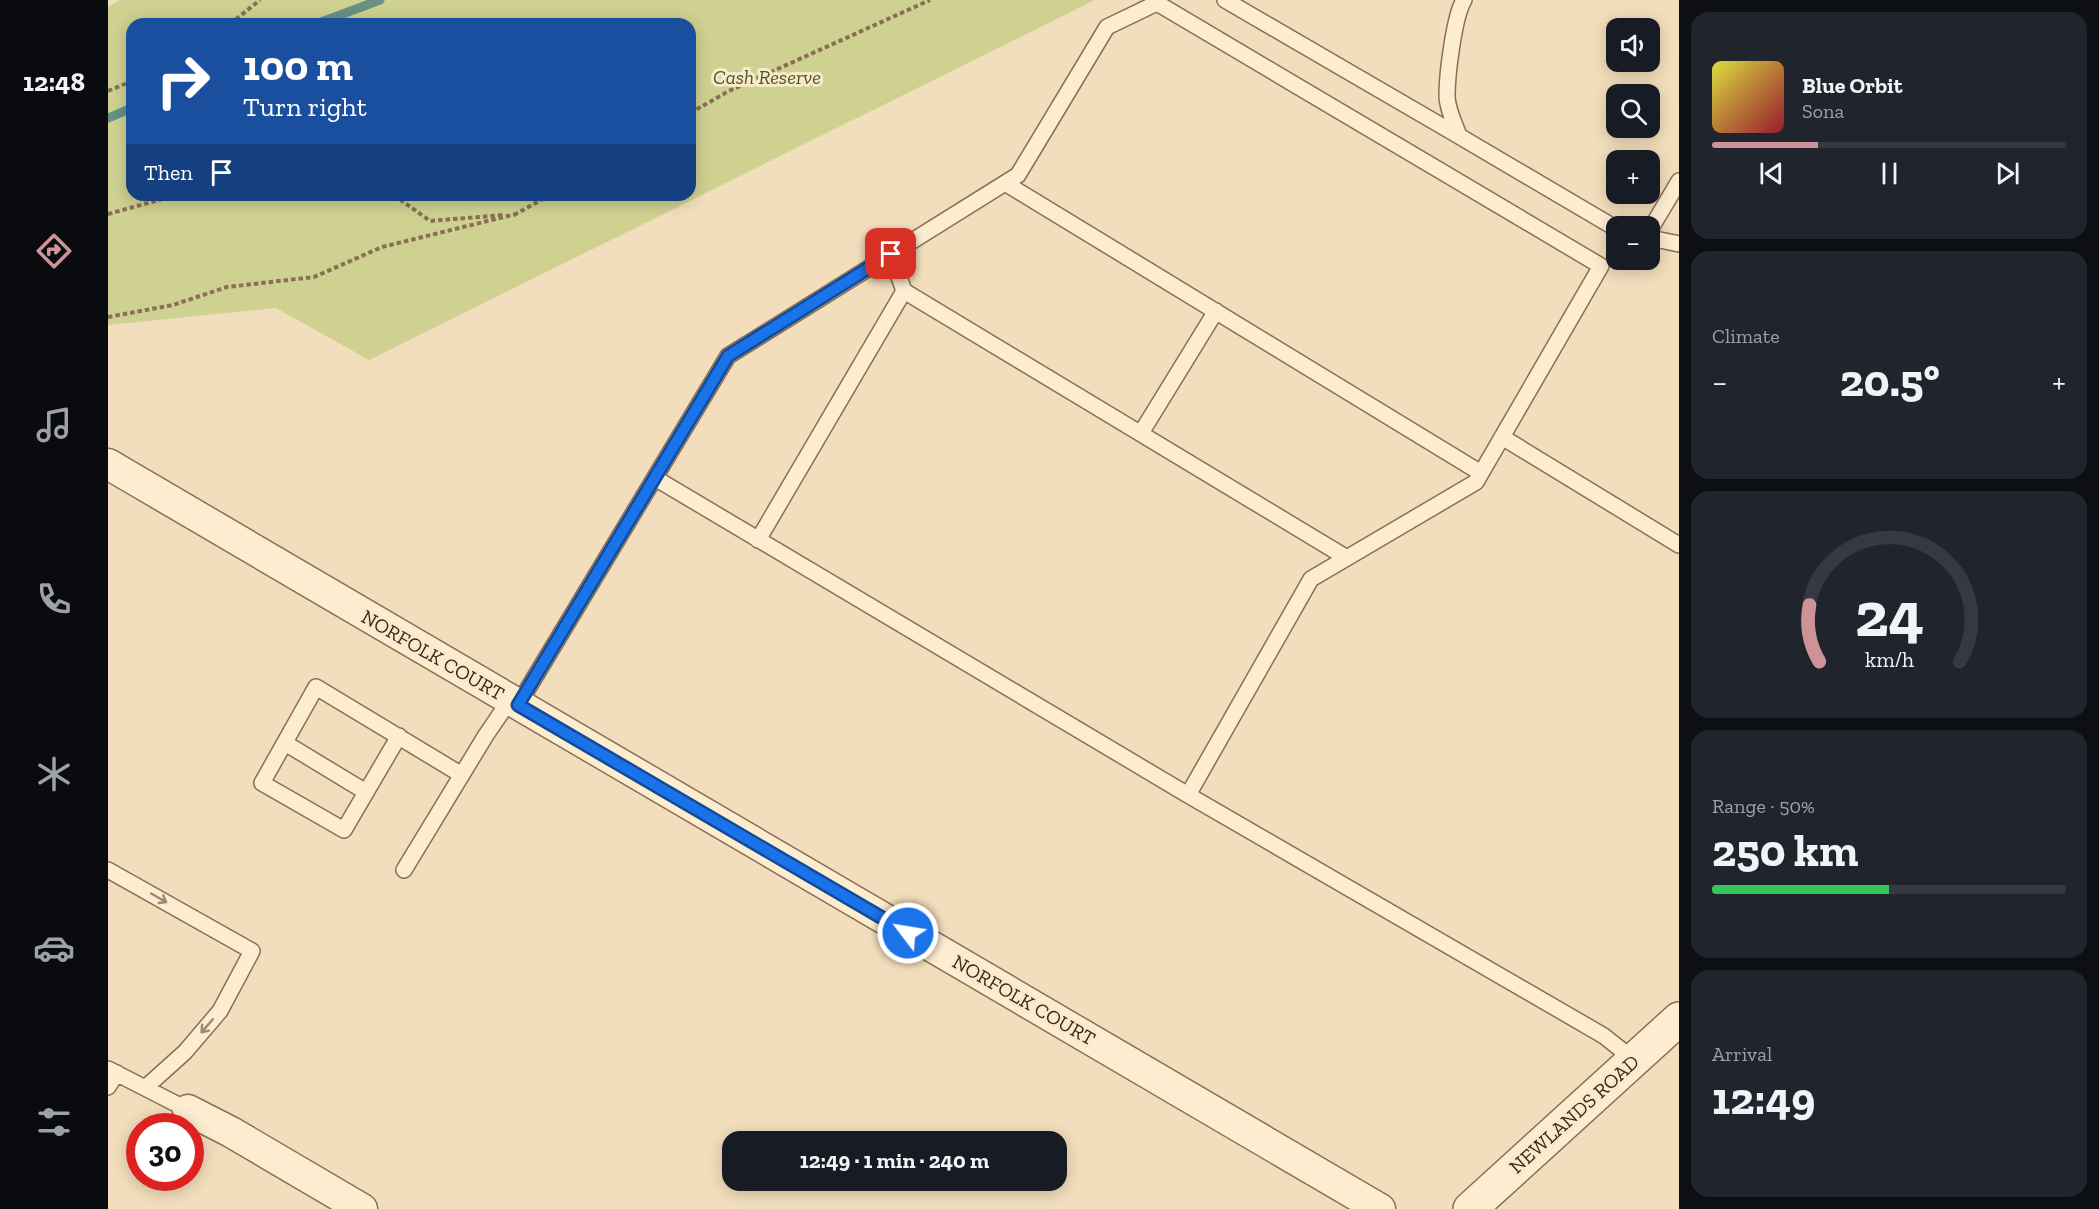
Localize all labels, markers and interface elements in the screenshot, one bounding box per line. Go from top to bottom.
map controls [1606,18,1660,270]
button: sound [1606,18,1660,72]
text: 100 m [243,40,353,91]
icon: right [144,42,222,120]
park label: Cash Reserve [713,65,821,89]
text: 12:48 [23,66,85,98]
text: Blue Orbit [1802,72,1902,99]
button: search [1606,84,1660,138]
text: Turn right [243,91,367,123]
text: Sona [1802,99,1844,123]
button: + [1606,150,1660,204]
icon: arrive [205,156,238,189]
icon: previous [1755,157,1788,190]
icon: pause [1873,157,1906,190]
icon: next [1991,157,2024,190]
text: Then [144,159,193,186]
button: − [1606,216,1660,270]
pin [865,228,916,279]
icon: directions [33,230,75,272]
icon: arrive [874,237,907,270]
text: Climate [1712,324,1780,348]
text: 20.5° [1840,354,1940,408]
text: − [1712,362,1727,401]
text: + [2052,362,2066,401]
icon: music [33,404,75,446]
text: 24 [1854,577,1924,652]
icon: phone [33,578,75,620]
street label: NORFOLK COURT [357,604,509,706]
text: km/h [1865,647,1913,672]
icon: climate [33,753,75,795]
text: Range · 50% [1712,794,1815,818]
text: 250 km [1712,824,1858,878]
one-way arrow [150,892,167,904]
position arrow [876,901,940,965]
icon: car [33,927,75,969]
street label: NORFOLK COURT [948,949,1100,1051]
one-way arrow [200,1018,214,1033]
text: Arrival [1712,1042,1772,1066]
street label: NEWLANDS ROAD [1504,1049,1644,1179]
text: 12:49 [1712,1072,1815,1126]
icon: filters [33,1101,75,1143]
speed limit sign: 30 [126,1113,204,1191]
text: 12:49 · 1 min · 240 m [800,1147,989,1174]

